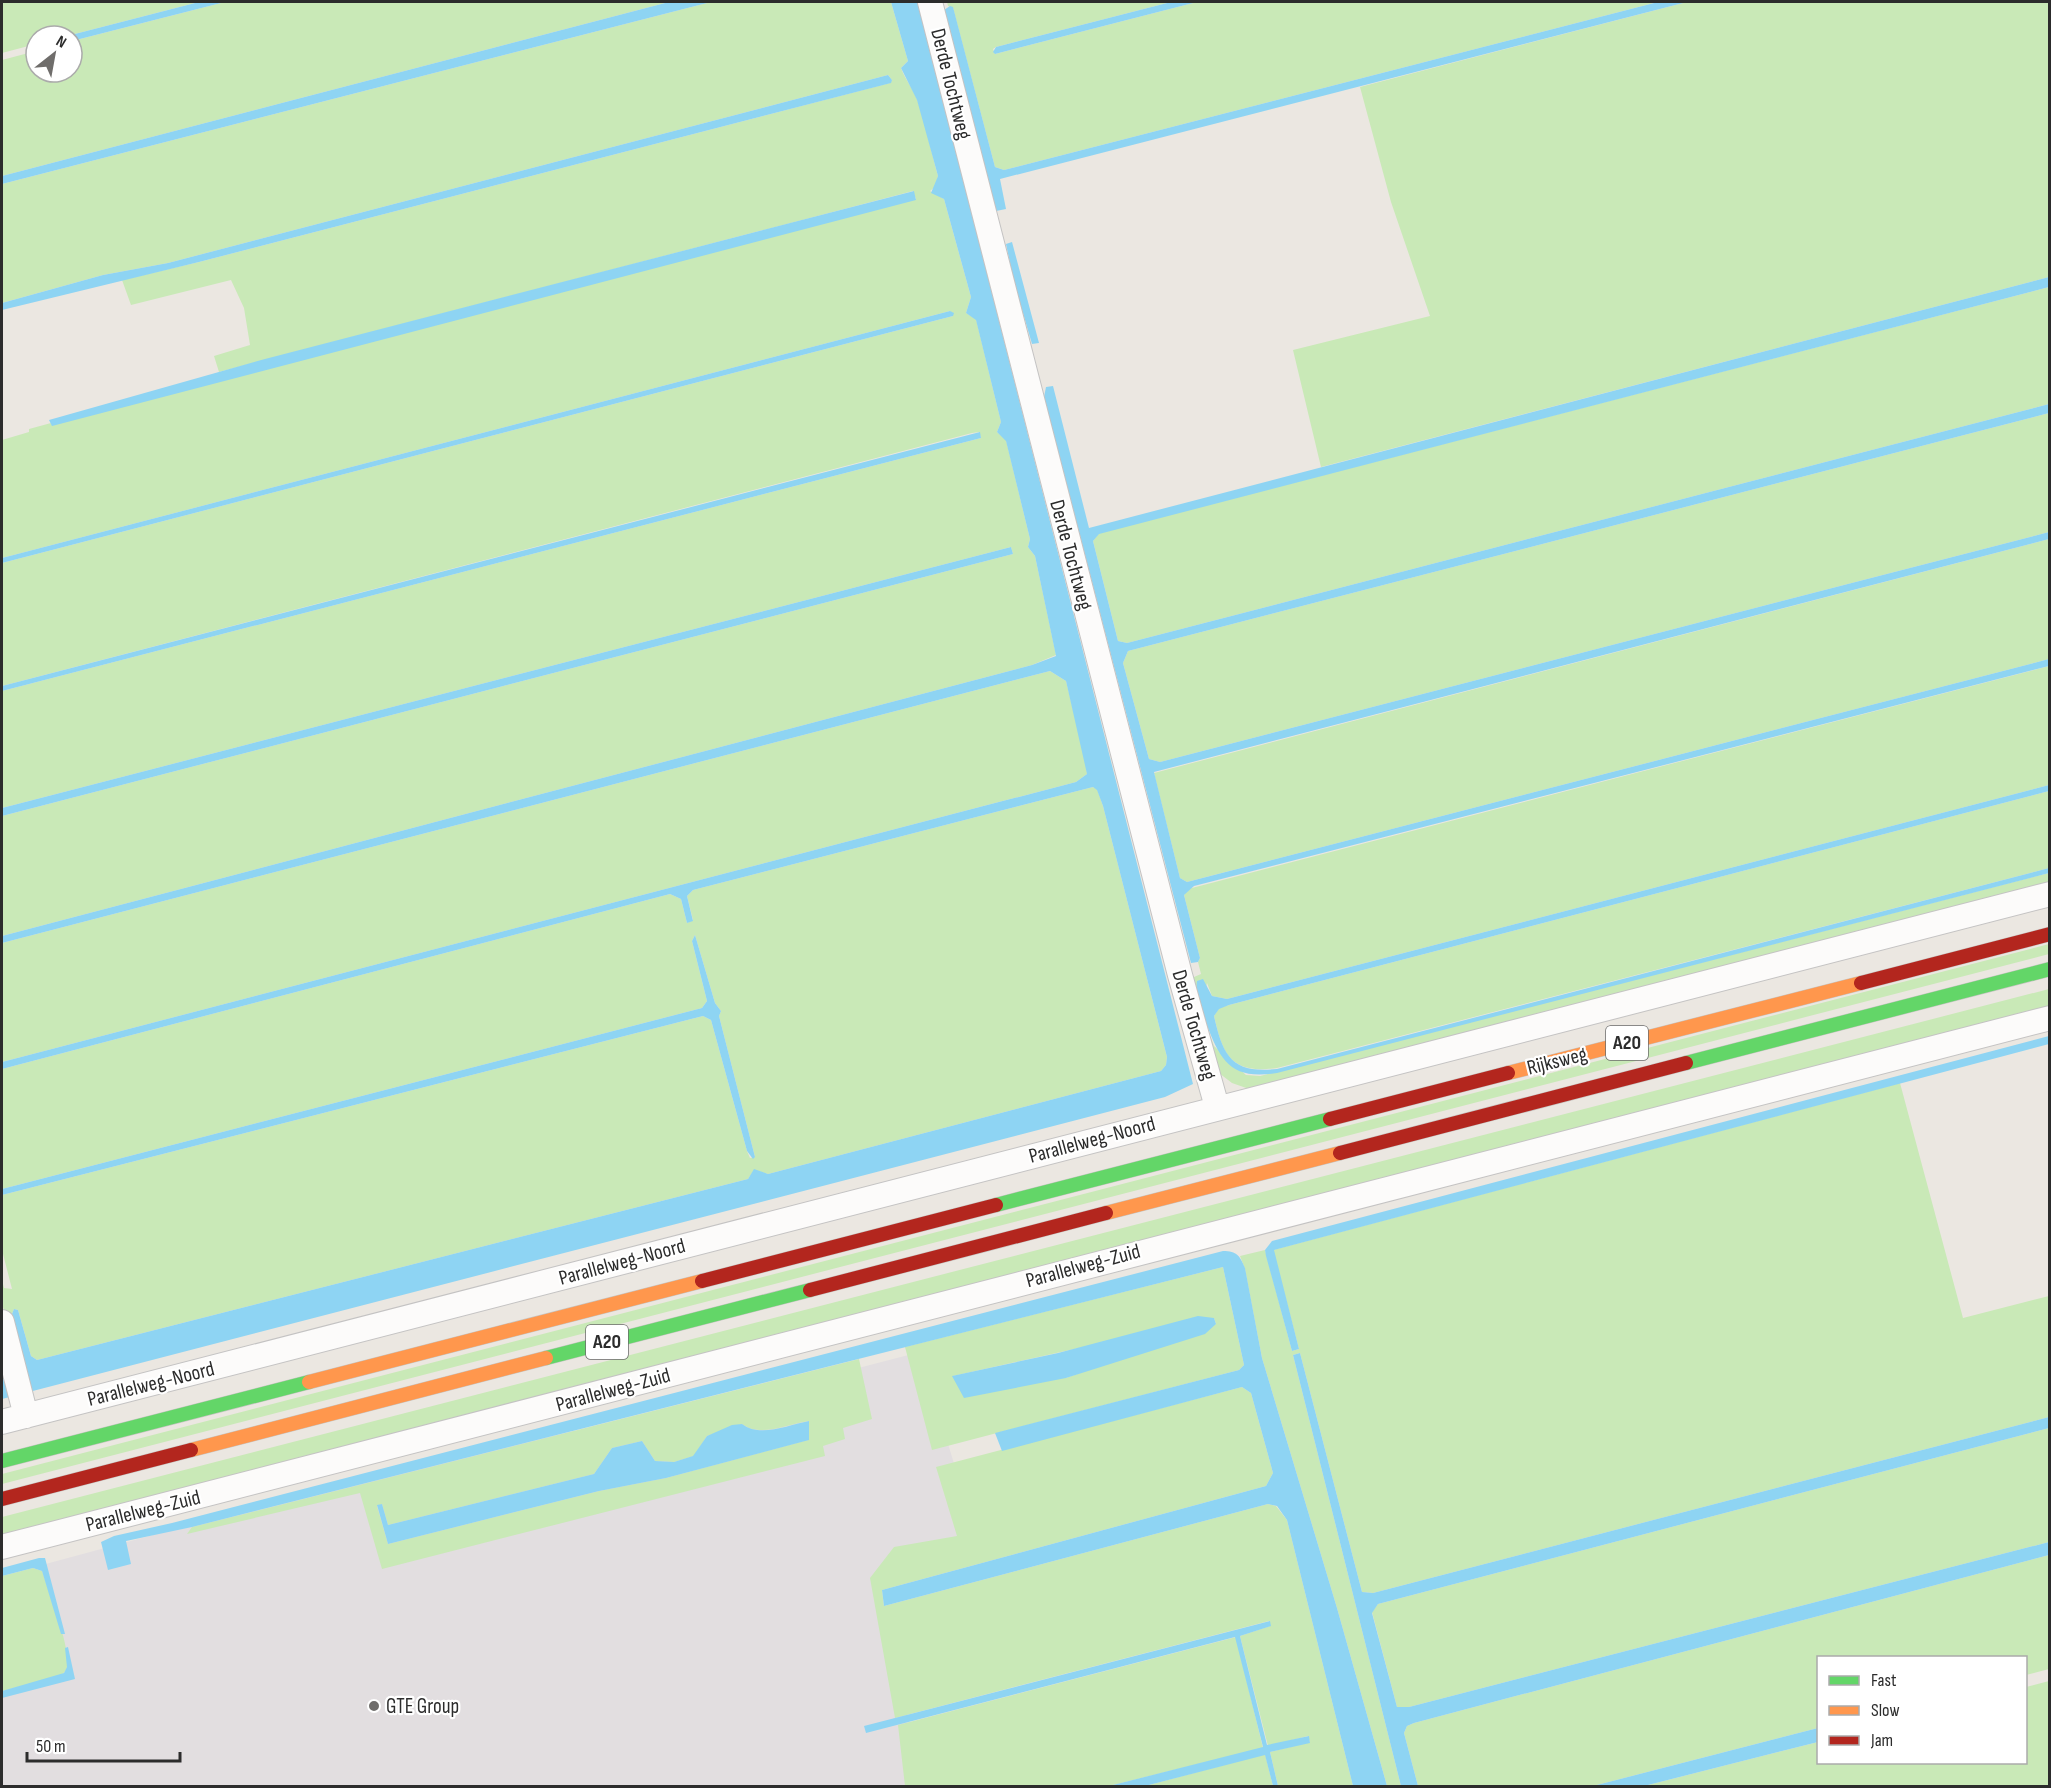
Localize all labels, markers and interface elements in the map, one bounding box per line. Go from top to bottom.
north arrow [24,24,84,84]
street label: Derde Tochtweg [925,26,977,142]
text: N [52,32,70,53]
street label: Derde Tochtweg [1044,497,1098,613]
street label: Derde Tochtweg [1166,967,1222,1083]
road number: A20 [1606,1026,1648,1060]
street label: Rijksweg [1524,1041,1590,1081]
street label: Parallelweg-Noord [1026,1111,1158,1169]
street label: Parallelweg-Noord [556,1233,688,1291]
street label: Parallelweg-Zuid [1023,1239,1143,1293]
road number: A20 [586,1325,628,1359]
street label: Parallelweg-Noord [85,1356,217,1412]
street label: Parallelweg-Zuid [553,1363,673,1417]
street label: Parallelweg-Zuid [83,1485,203,1537]
legend [1817,1656,2027,1764]
text: Fast [1871,1670,1897,1691]
place label: GTE Group [386,1694,459,1719]
marker: GTE Group [367,1699,381,1713]
text: Slow [1871,1700,1900,1721]
scale bar [27,1725,180,1763]
text: Jam [1870,1730,1893,1751]
text: 50 m [36,1736,66,1757]

